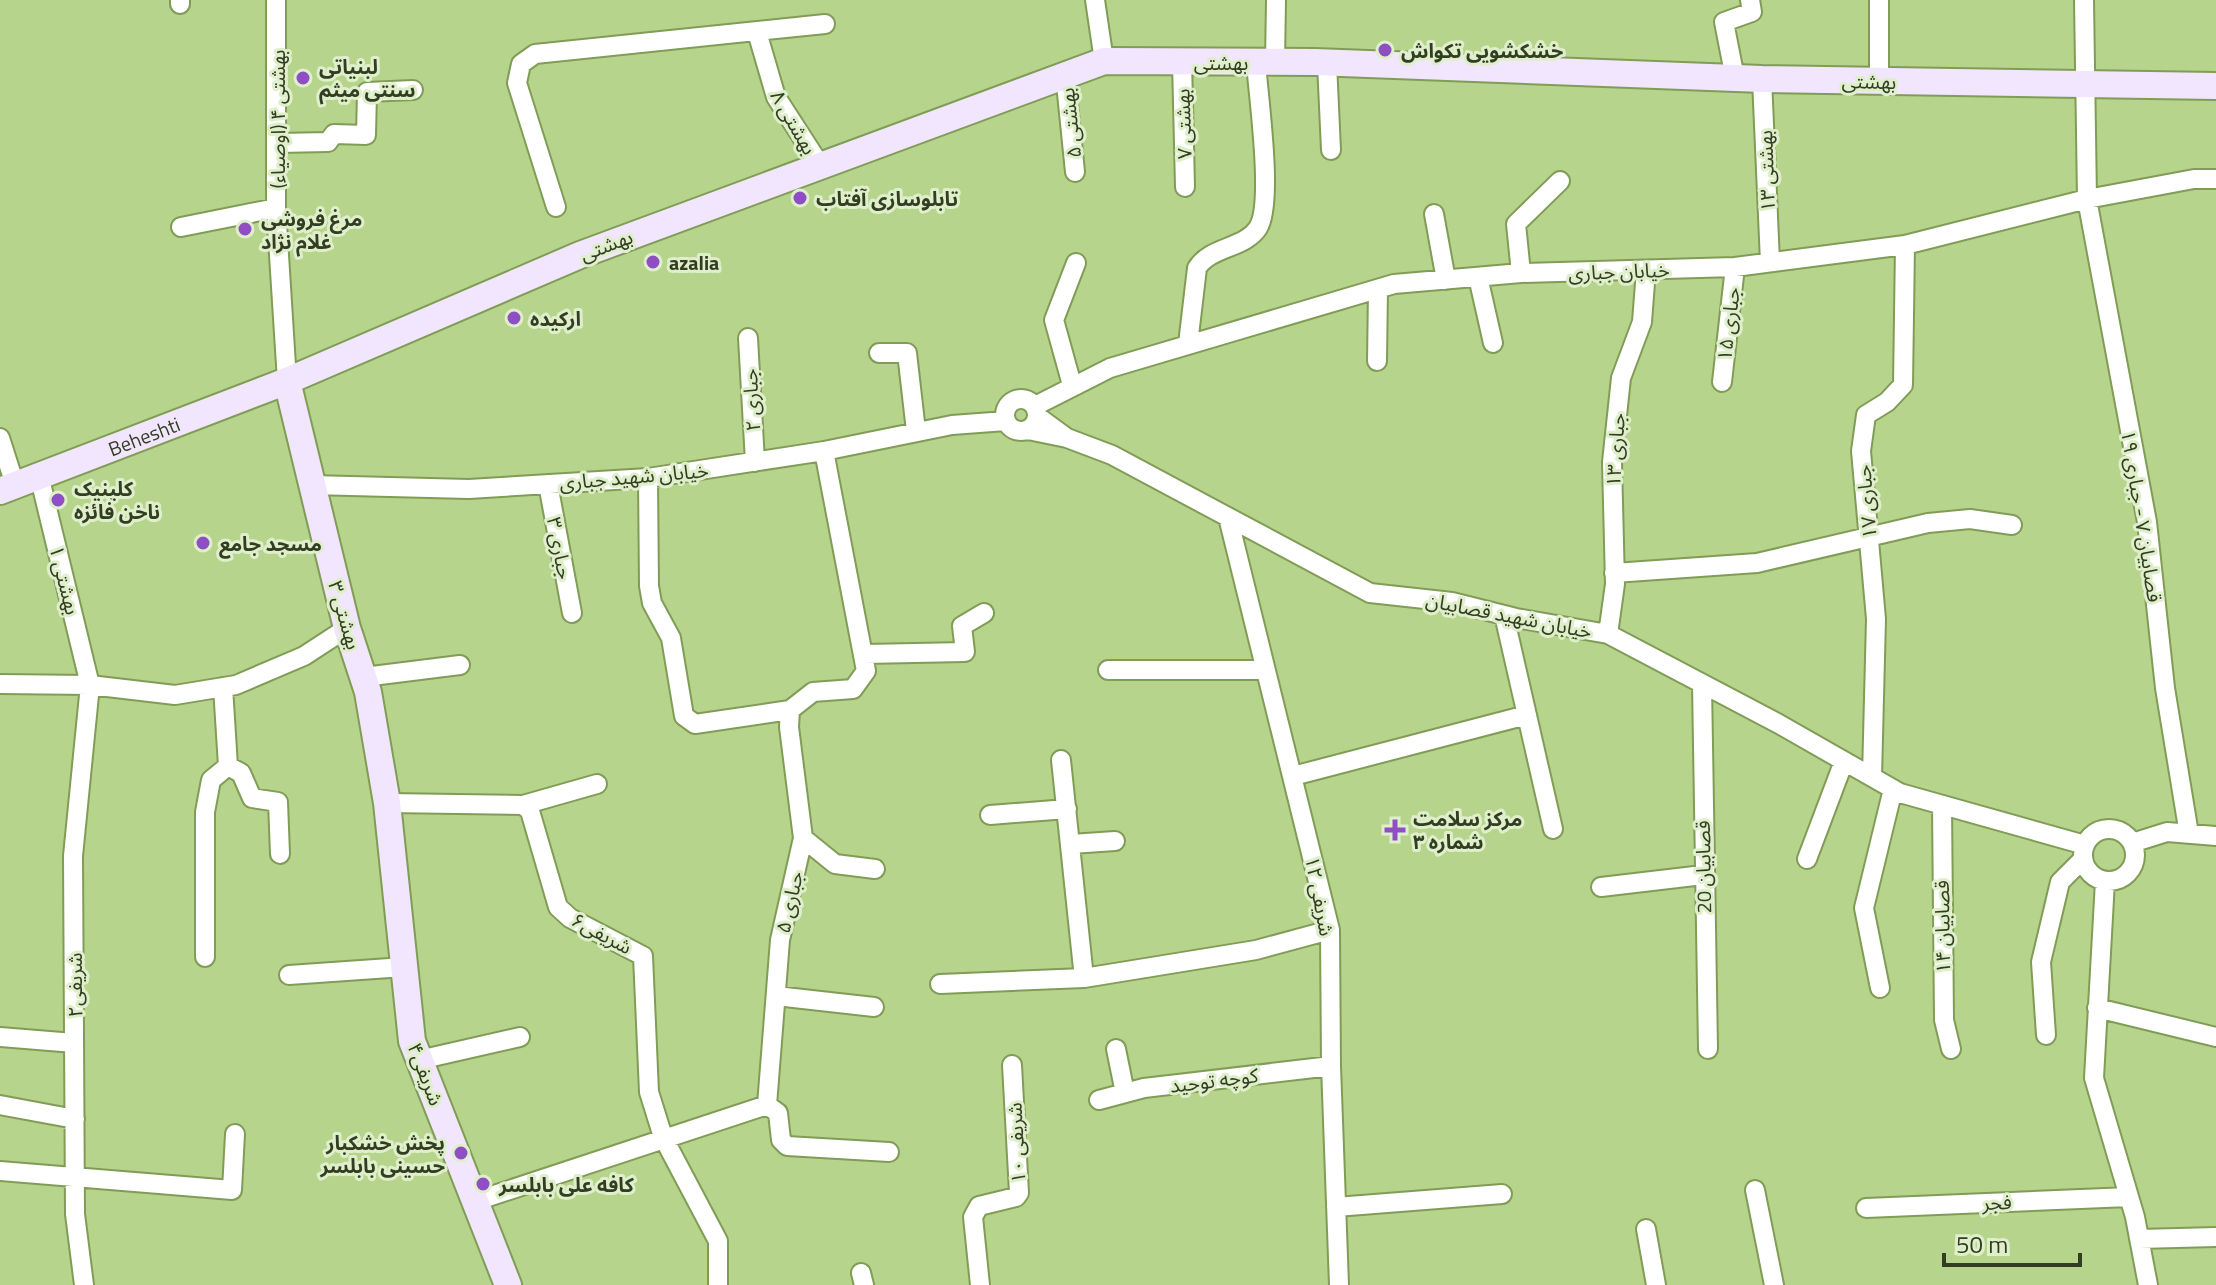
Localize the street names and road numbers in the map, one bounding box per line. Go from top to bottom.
street label: بهشتی [1194,47,1248,78]
street label: بهشتی ۴ (اوصیاء) [262,50,293,188]
street label: بهشتی [1841,65,1897,97]
street label: بهشتی ۸ [763,84,825,160]
street label: بهشتی ۵ [1051,86,1089,160]
street label: بهشتی ۷ [1166,88,1200,160]
street label: بهشتی ۱۳ [1749,129,1783,213]
street label: بهشتی [575,221,637,269]
street label: خیابان جباری [1568,254,1670,288]
street label: جباری ۱۵ [1708,285,1748,363]
street label: جباری ۲ [734,368,768,432]
street label: Beheshti [103,408,184,464]
street label: جباری ۱۳ [1597,412,1633,488]
street label: قصابيان ۷ - جباری ۱۹ [2113,428,2171,604]
street label: خیابان شهید جباری [558,454,710,498]
street label: جباری ۱۷ [1847,464,1885,540]
street label: جباری ۳ [539,514,581,582]
street label: بهشتی ۱ [41,542,89,618]
street label: بهشتی ۳ [320,577,370,653]
street label: خیابان شهید قصابیان [1423,584,1595,646]
street label: قصابیان 20 [1687,820,1719,914]
street label: شریفی ۱۲ [1297,853,1343,939]
street label: جباری ۵ [767,868,811,936]
street label: قصابیان ۱۴ [1926,880,1958,974]
street label: شریفی۶ [566,904,638,962]
street label: شریفی۲ [59,952,90,1018]
street label: شریفی۴ [400,1038,452,1110]
street label: کوچه توحید [1168,1059,1261,1101]
street label: شریفی ۱۰ [998,1102,1034,1184]
street label: فجر [1981,1186,2012,1218]

